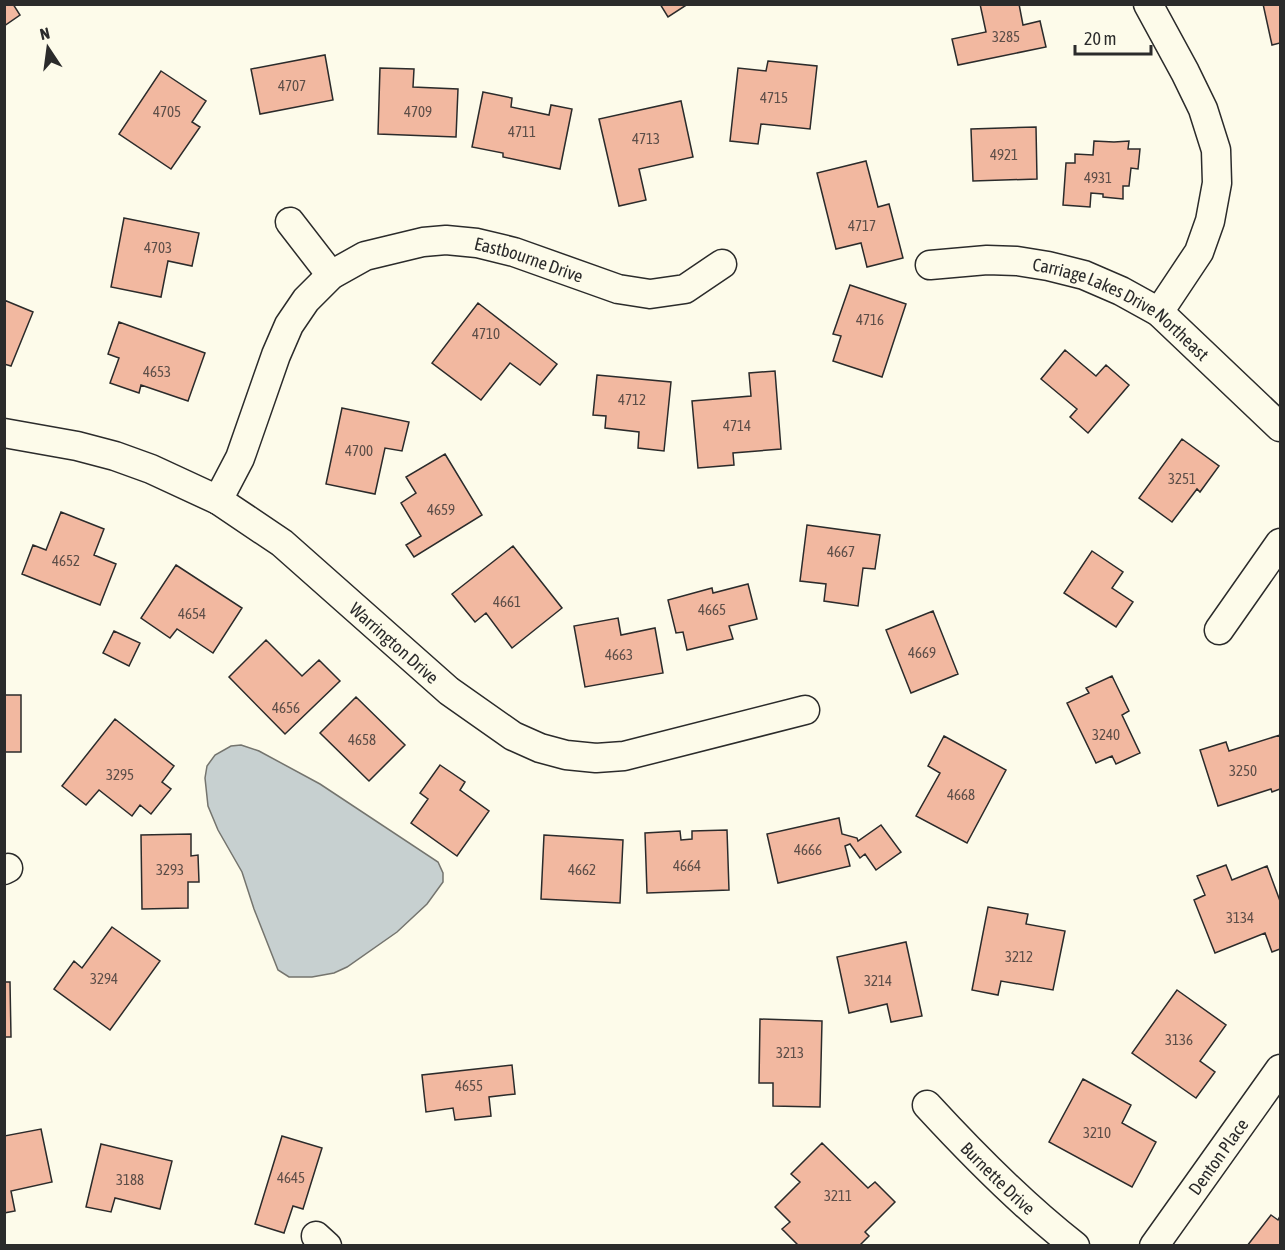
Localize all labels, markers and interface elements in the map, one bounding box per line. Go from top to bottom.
north arrow [18,18,78,78]
scale bar [1075,18,1152,56]
text: N [38,24,51,43]
house number: 3285 [992,28,1020,45]
text: 20 m [1084,28,1116,49]
house number: 4707 [278,77,306,94]
house number: 4715 [760,89,788,106]
house number: 4705 [153,103,181,120]
house number: 4709 [404,103,432,120]
house number: 4711 [508,123,536,140]
house number: 4713 [632,130,660,147]
house number: 4921 [990,146,1018,163]
house number: 4931 [1084,169,1112,186]
house number: 4717 [848,217,876,234]
street label: Eastbourne Drive [472,232,586,286]
house number: 4703 [144,239,172,256]
street label: Carriage Lakes Drive Northeast [1031,253,1213,365]
house number: 4716 [856,311,884,328]
house number: 4710 [472,325,500,342]
house number: 4653 [143,363,171,380]
house number: 4712 [618,391,646,408]
house number: 4714 [723,417,751,434]
house number: 4700 [345,442,373,459]
house number: 3251 [1168,470,1196,487]
house number: 4659 [427,501,455,518]
house number: 4667 [827,543,855,560]
house number: 4652 [52,552,80,569]
house number: 4661 [493,593,521,610]
street label: Warrington Drive [346,598,443,688]
house number: 4665 [698,601,726,618]
house number: 4654 [178,605,206,622]
house number: 4669 [908,644,936,661]
house number: 4663 [605,646,633,663]
house number: 4656 [272,699,300,716]
house number: 3240 [1092,726,1120,743]
house number: 4658 [348,731,376,748]
house number: 3250 [1229,762,1257,779]
house number: 3295 [106,766,134,783]
house number: 4668 [947,786,975,803]
house number: 4666 [794,841,822,858]
house number: 4664 [673,857,701,874]
house number: 3293 [156,861,184,878]
house number: 4662 [568,861,596,878]
house number: 3134 [1226,909,1254,926]
house number: 3212 [1005,948,1033,965]
house number: 3294 [90,970,118,987]
house number: 3214 [864,972,892,989]
house number: 3136 [1165,1031,1193,1048]
house number: 3213 [776,1044,804,1061]
house number: 4655 [455,1077,483,1094]
street label: Denton Place [1184,1114,1252,1199]
house number: 3210 [1083,1124,1111,1141]
street label: Burnette Drive [957,1137,1040,1219]
house number: 4645 [277,1169,305,1186]
house number: 3188 [116,1171,144,1188]
house number: 3211 [824,1187,852,1204]

